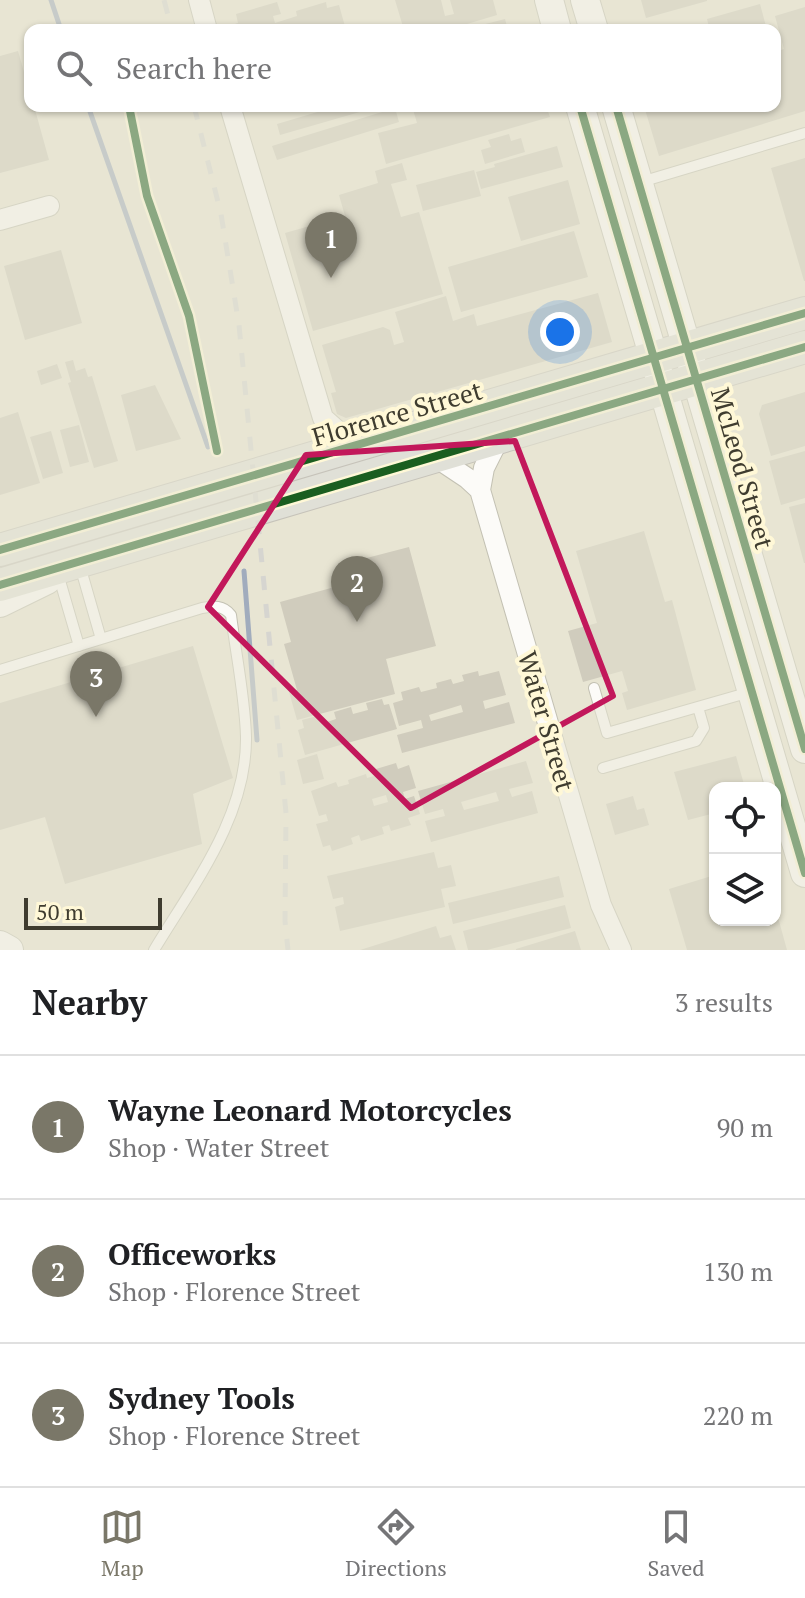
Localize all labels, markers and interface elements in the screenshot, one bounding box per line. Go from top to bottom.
search box [24,24,781,112]
icon: search [52,46,96,90]
text: Search here [116,48,272,88]
pin: 1 [305,212,357,278]
your location [540,312,580,352]
street label: Florence Street [308,372,486,453]
street label: McLeod Street [704,383,782,553]
pin: 2 [331,556,383,622]
street label: Water Street [511,647,583,795]
pin: 3 [70,651,122,717]
map controls [709,782,781,926]
button: locate [709,782,781,854]
button: layers [709,854,781,926]
scale bar [24,894,162,930]
text: 50 m [36,897,84,926]
text: Nearby [32,980,147,1025]
text: 3 results [675,985,773,1019]
text: Wayne Leonard Motorcycles [108,1090,512,1130]
text: 1 [51,1110,65,1144]
text: 90 m [717,1110,773,1144]
text: Shop · Water Street [108,1130,329,1164]
text: Officeworks [108,1234,276,1274]
text: 2 [51,1254,65,1288]
text: 130 m [703,1254,773,1288]
text: Shop · Florence Street [108,1274,360,1308]
text: Sydney Tools [108,1378,295,1418]
text: 3 [51,1398,65,1432]
text: 220 m [703,1398,773,1432]
text: Shop · Florence Street [108,1418,360,1452]
tab: Map [100,1505,144,1582]
tab: Directions [345,1505,447,1582]
tab: Saved [648,1505,705,1582]

